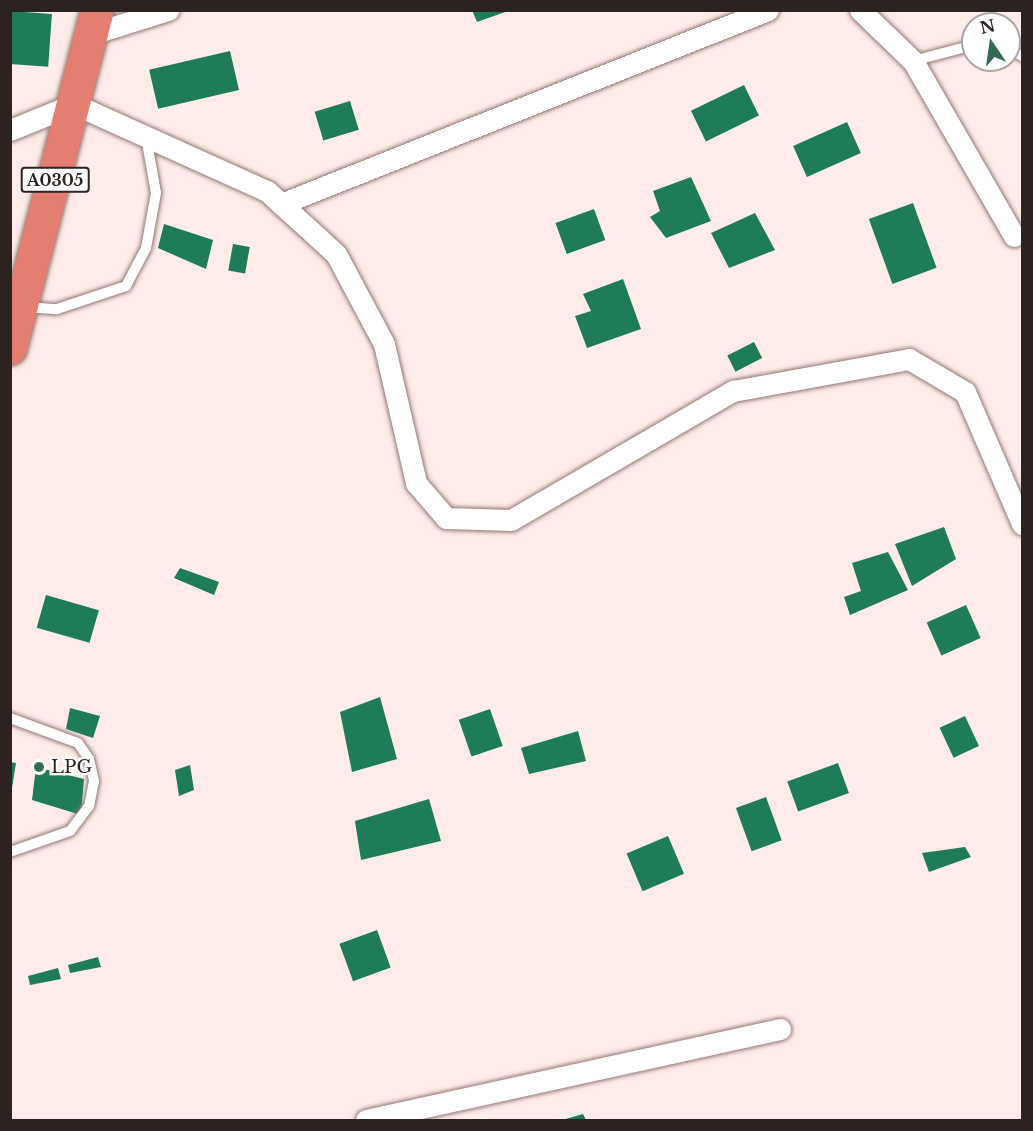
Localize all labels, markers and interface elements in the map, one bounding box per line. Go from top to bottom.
north arrow [961,12,1021,72]
text: N [978,15,997,38]
road number: A0305 [20,167,90,193]
place label: LPG [51,756,92,778]
marker: LPG [32,760,46,774]

